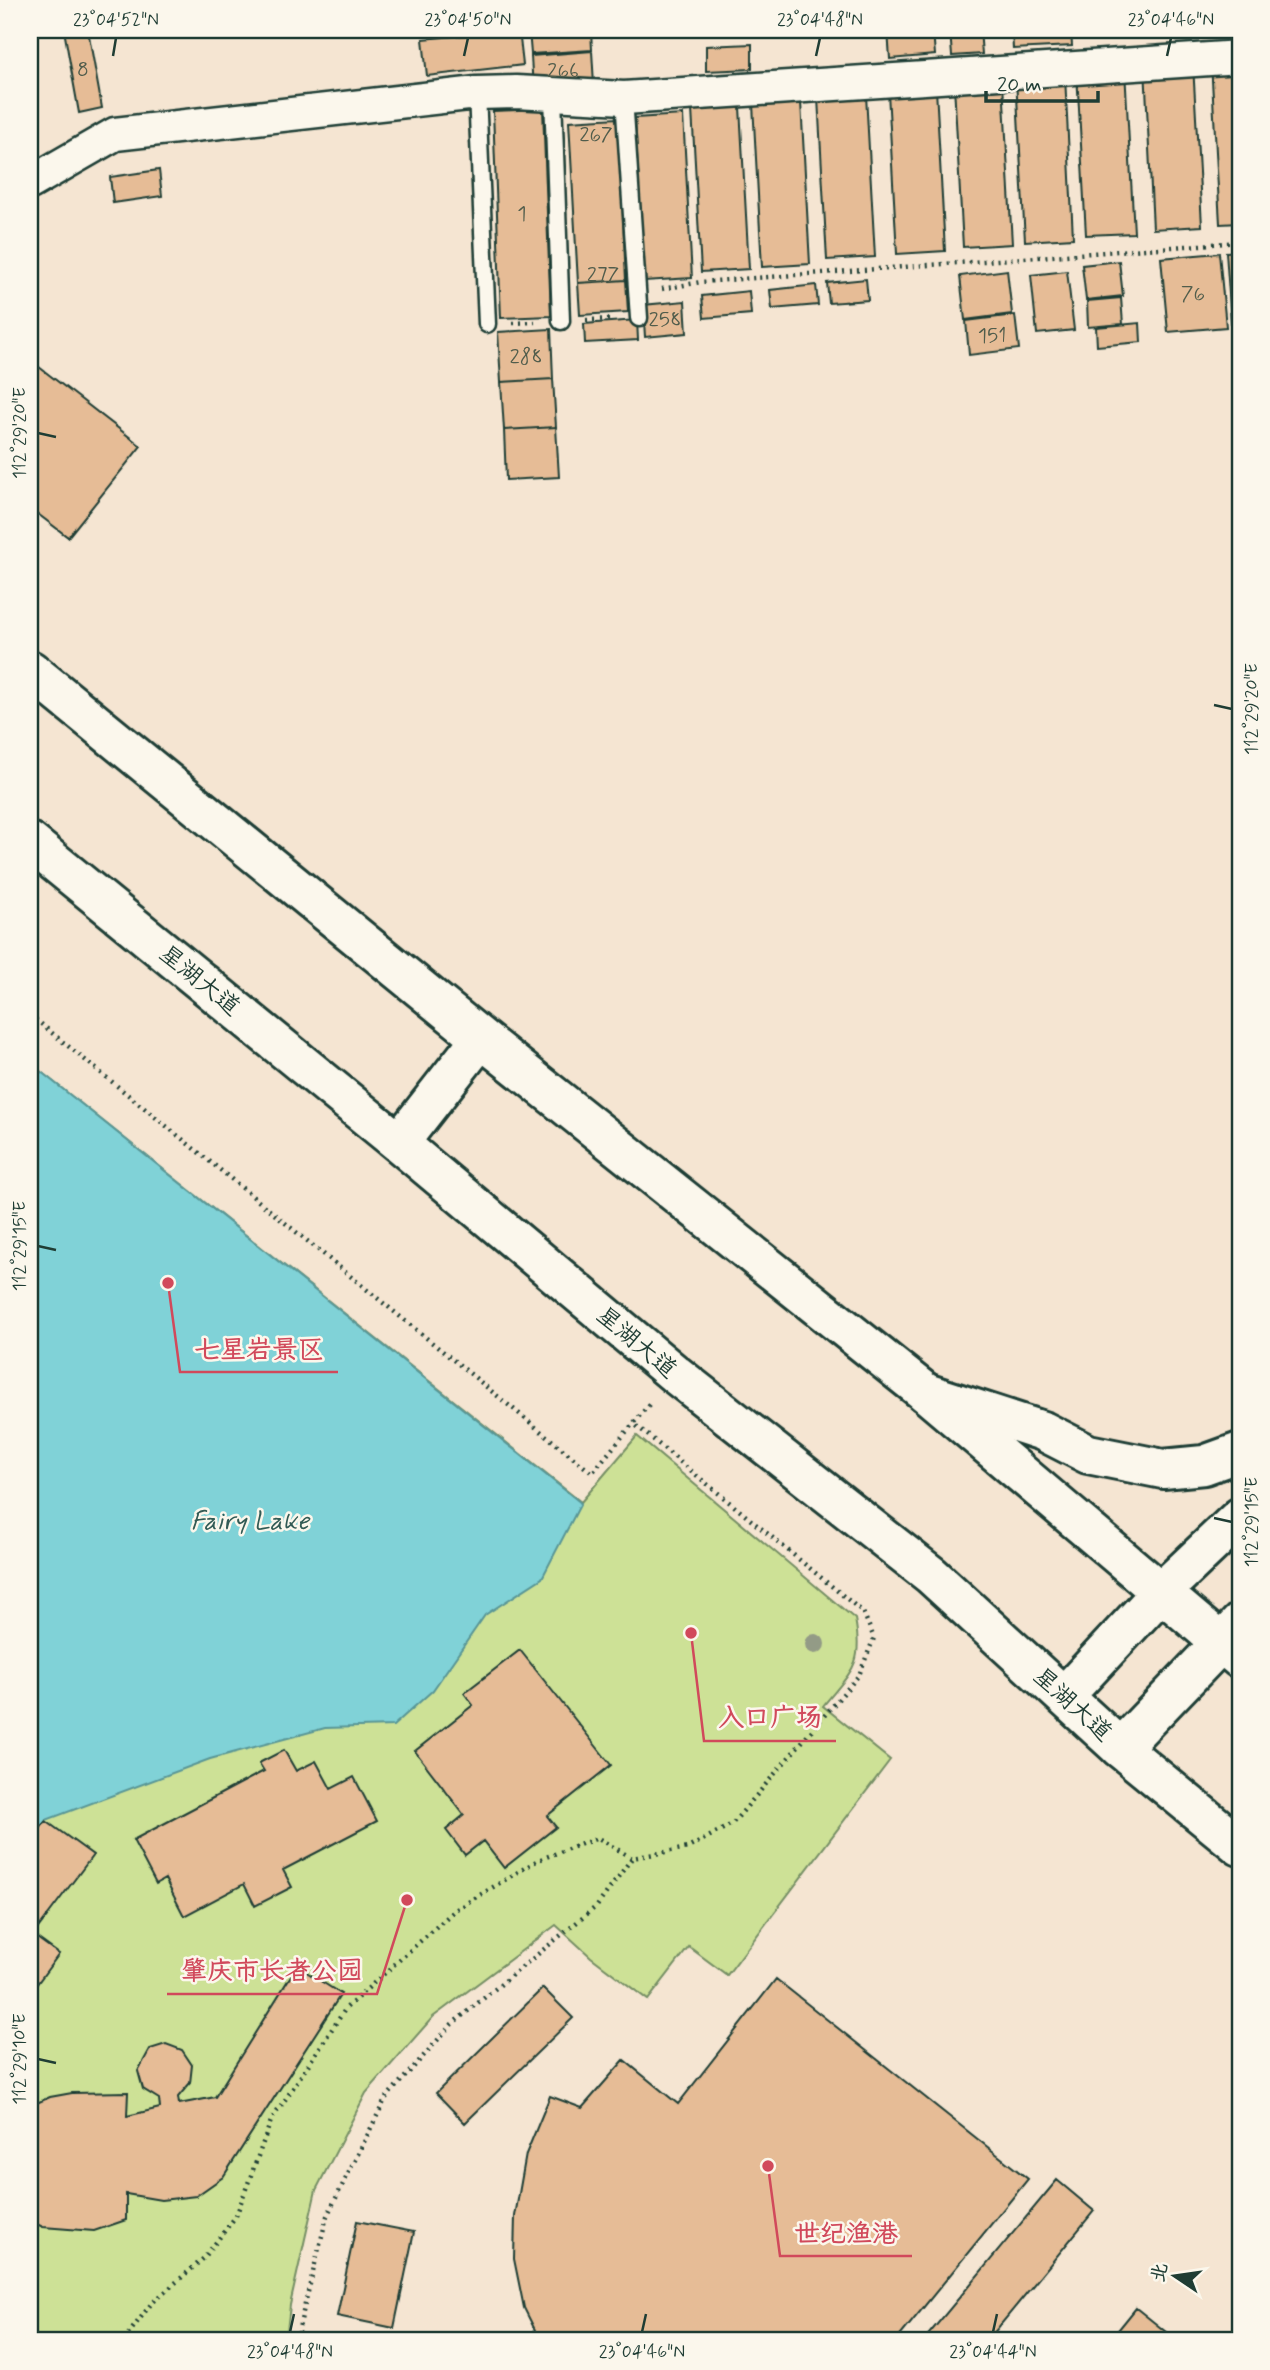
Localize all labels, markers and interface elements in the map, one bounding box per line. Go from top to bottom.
text: 23°04'52"N [73,8,159,32]
text: 23°04'50"N [425,8,511,32]
text: 23°04'48"N [777,8,863,32]
text: 23°04'46"N [1128,8,1214,32]
house number: 8 [77,56,89,84]
house number: 266 [547,57,579,85]
scale bar [986,60,1098,104]
text: 20 m [997,71,1042,99]
house number: 267 [579,121,613,149]
house number: 1 [517,200,527,228]
house number: 277 [587,261,619,289]
house number: 76 [1181,280,1205,308]
house number: 258 [649,306,681,334]
house number: 151 [978,322,1006,350]
house number: 288 [509,343,543,371]
text: 112°29'20"E [8,387,32,479]
text: 112°29'20"E [1240,663,1264,755]
street label: 星湖大道 [152,939,246,1023]
text: 112°29'15"E [8,1201,32,1291]
street label: 星湖大道 [589,1300,683,1386]
callout: 七星岩景区 [180,1325,338,1372]
text: 七星岩景区 [194,1334,324,1368]
text: 112°29'15"E [1240,1477,1264,1567]
water label: Fairy Lake [191,1505,310,1539]
street label: 星湖大道 [1026,1661,1118,1749]
callout: 入口广场 [704,1694,836,1741]
text: 入口广场 [718,1702,822,1736]
callout: 肇庆市长者公园 [167,1947,377,1994]
text: 肇庆市长者公园 [181,1955,363,1989]
text: 112°29'10"E [8,2013,32,2105]
callout: 世纪渔港 [780,2209,912,2256]
text: 世纪渔港 [794,2218,898,2252]
north arrow [1140,2240,1210,2310]
text: 北 [1146,2260,1174,2285]
text: 23°04'48"N [247,2340,333,2364]
text: 23°04'46"N [599,2340,685,2364]
text: 23°04'44"N [949,2340,1037,2364]

